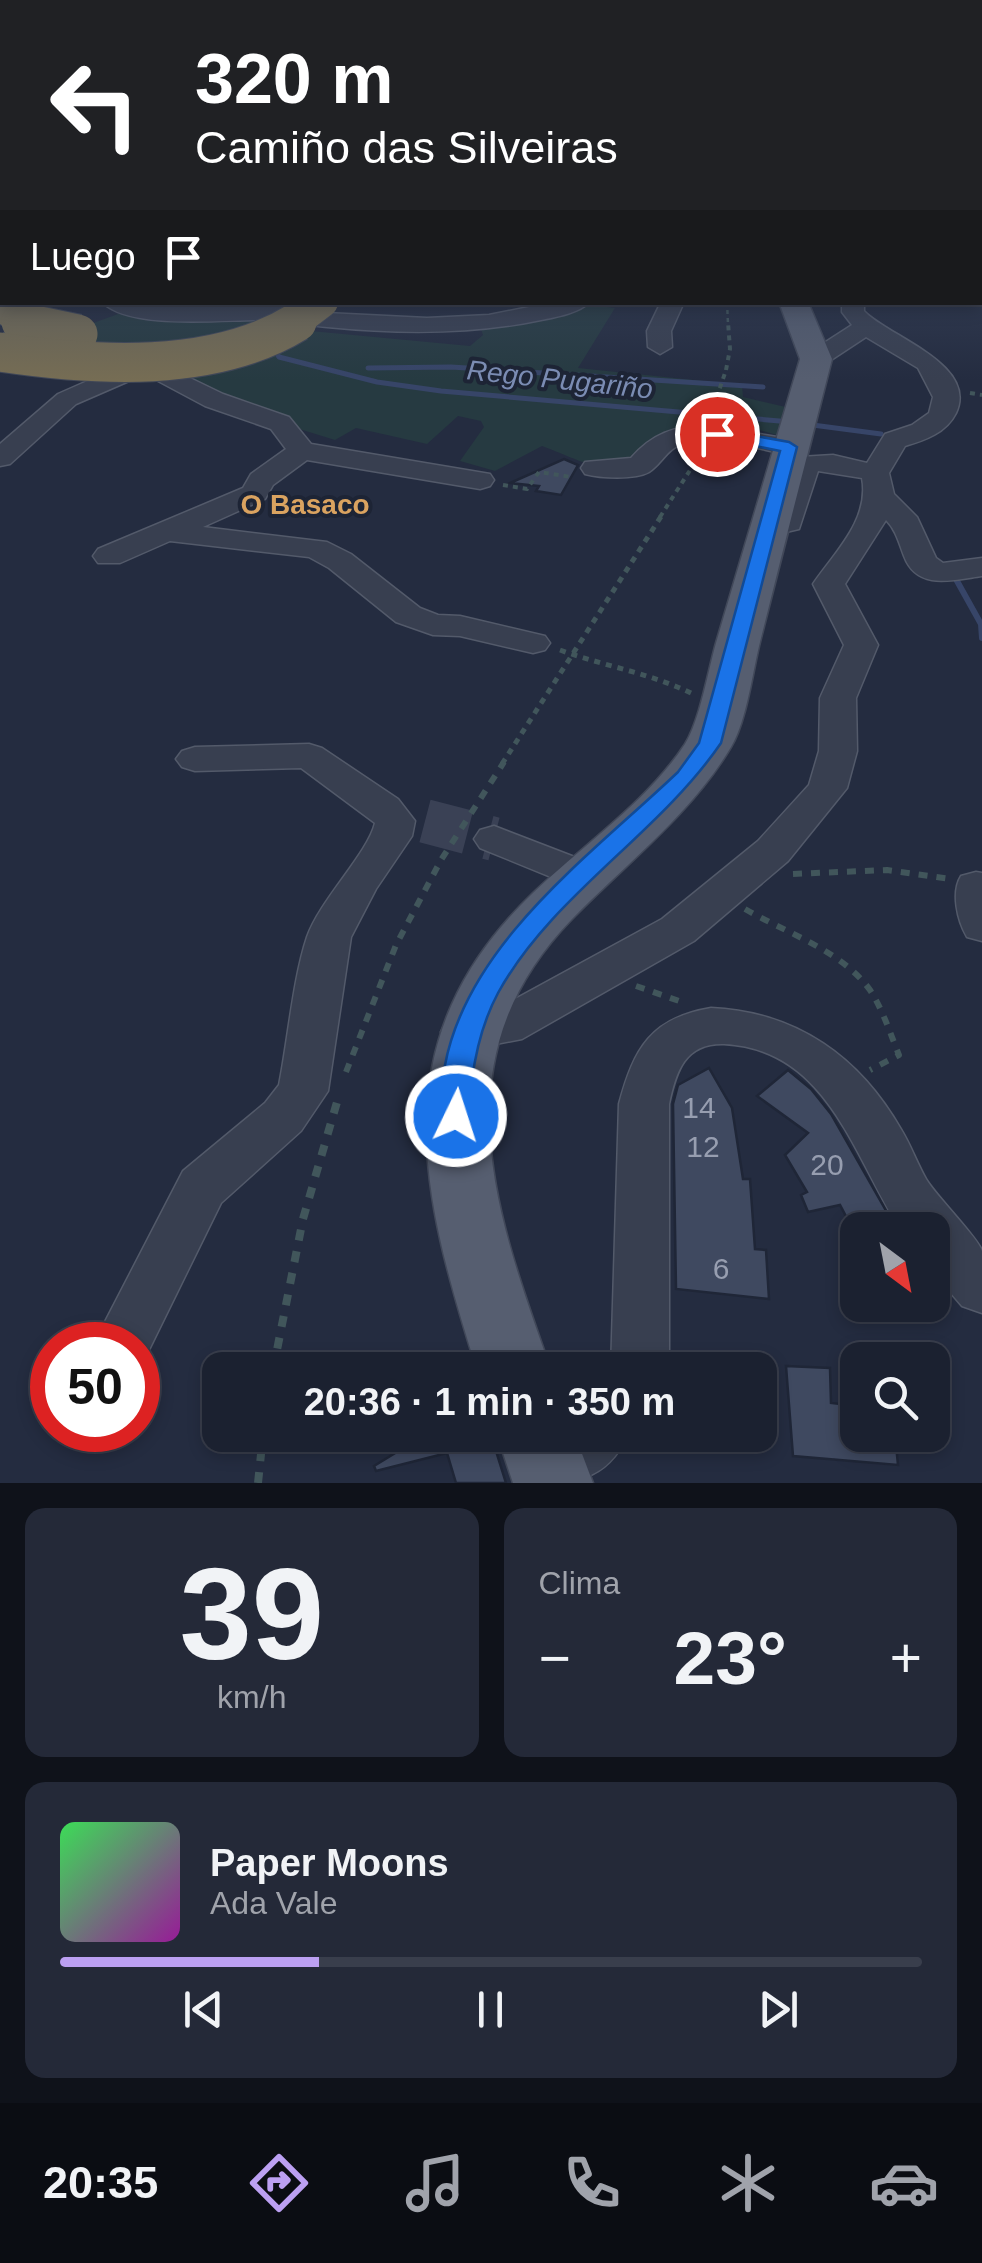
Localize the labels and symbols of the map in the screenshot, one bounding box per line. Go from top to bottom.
water label: Rego Pugariño [465,354,654,405]
pin [675,392,760,477]
district label: O Basaco [240,489,370,520]
position arrow [404,1064,508,1168]
house number: 14 [682,1091,716,1124]
house number: 12 [686,1130,720,1163]
house number: 20 [810,1148,844,1181]
north arrow [840,1212,950,1322]
house number: 6 [713,1252,729,1285]
speed limit sign: 50 [30,1322,160,1452]

